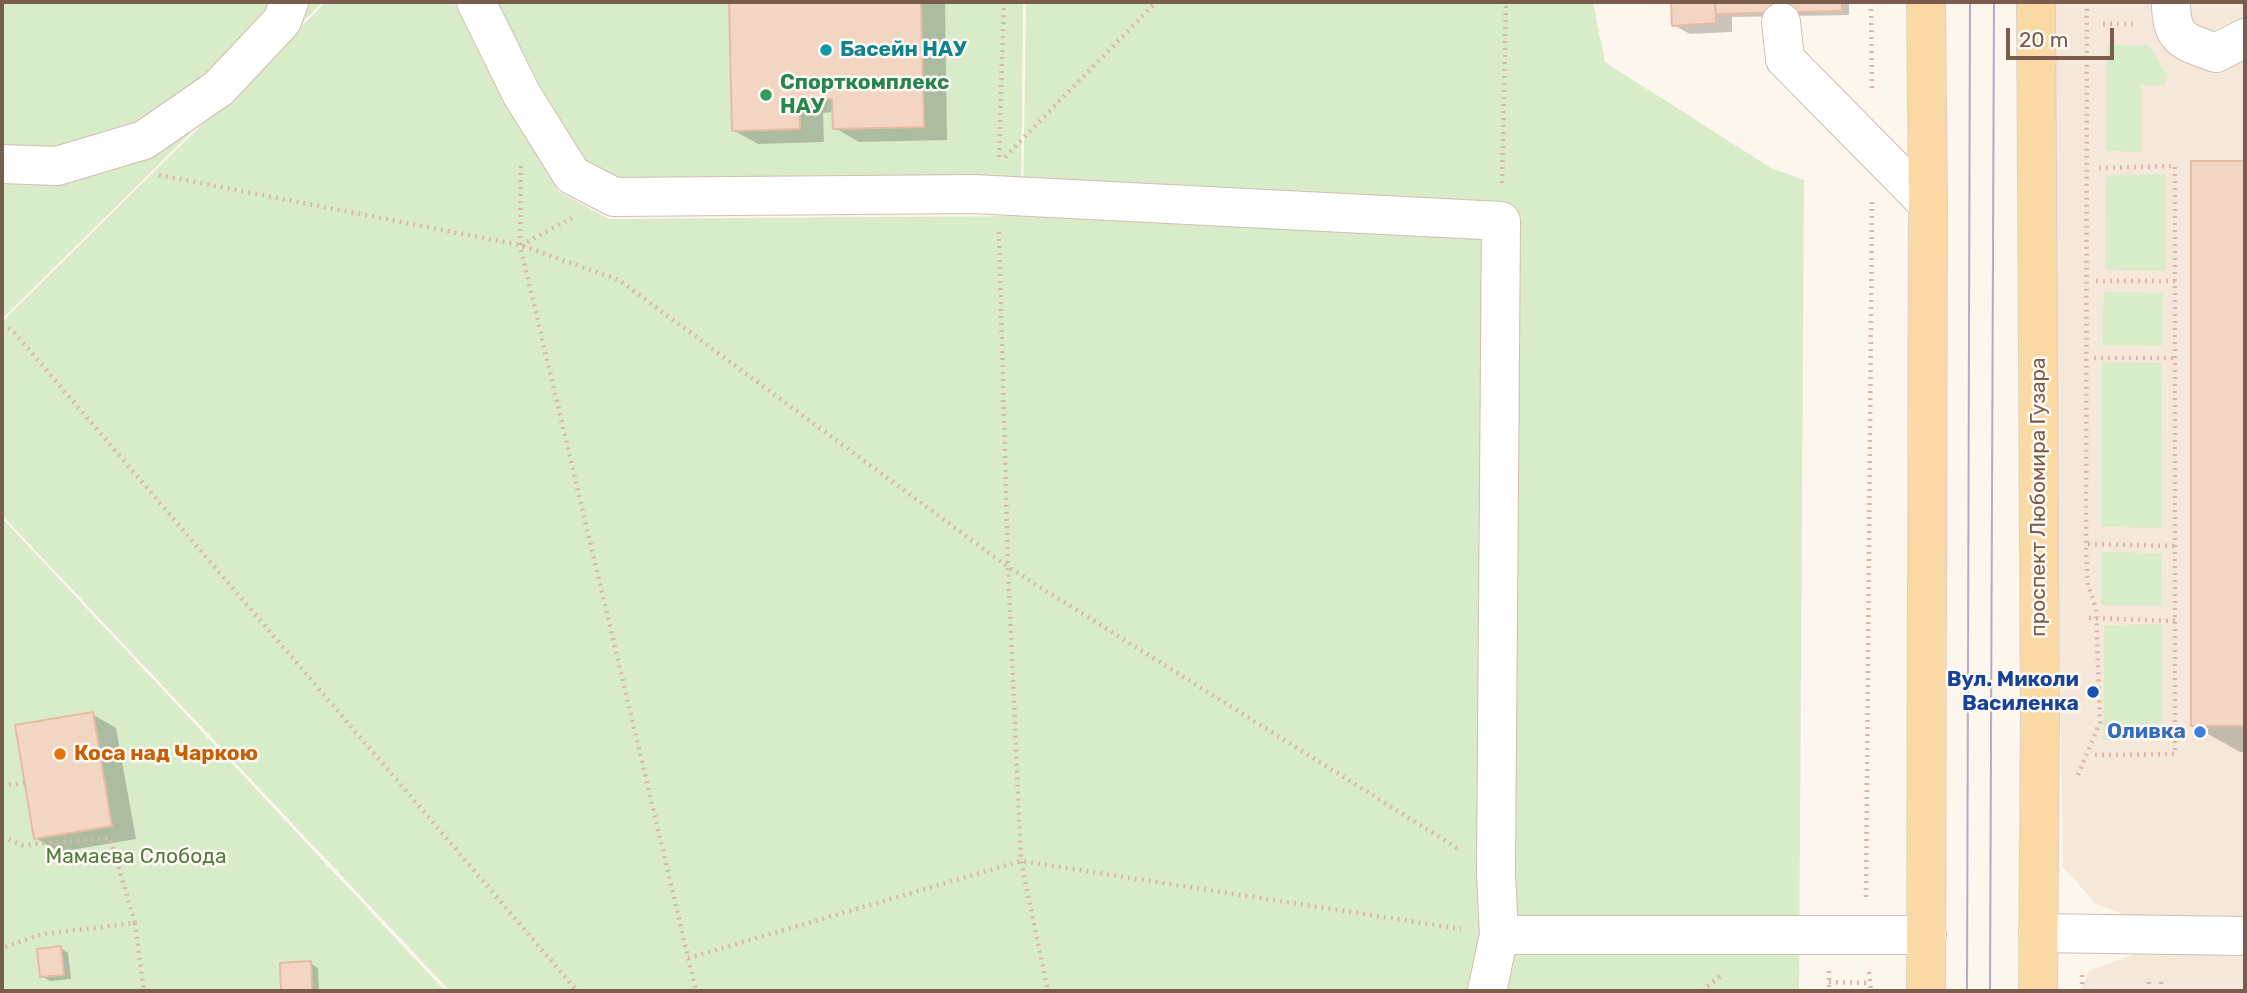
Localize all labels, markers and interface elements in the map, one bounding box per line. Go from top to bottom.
scale bar [2009,14,2118,58]
text: 20 m [2019,27,2068,52]
place label: Басейн НАУ [840,37,967,63]
marker: Басейн НАУ [818,42,834,58]
place label: Спорткомплекс НАУ [780,70,949,120]
marker: Спорткомплекс НАУ [758,87,774,103]
street label: проспект Любомира Гузара [2026,357,2052,637]
place label: Вул. Миколи Василенка [1947,667,2079,717]
marker: Вул. Миколи Василенка [2085,684,2101,700]
place label: Оливка [2107,719,2186,745]
marker: Оливка [2192,724,2208,740]
place label: Коса над Чаркою [74,741,258,767]
marker: Коса над Чаркою [52,746,68,762]
park label: Мамаєва Слобода [46,844,226,870]

